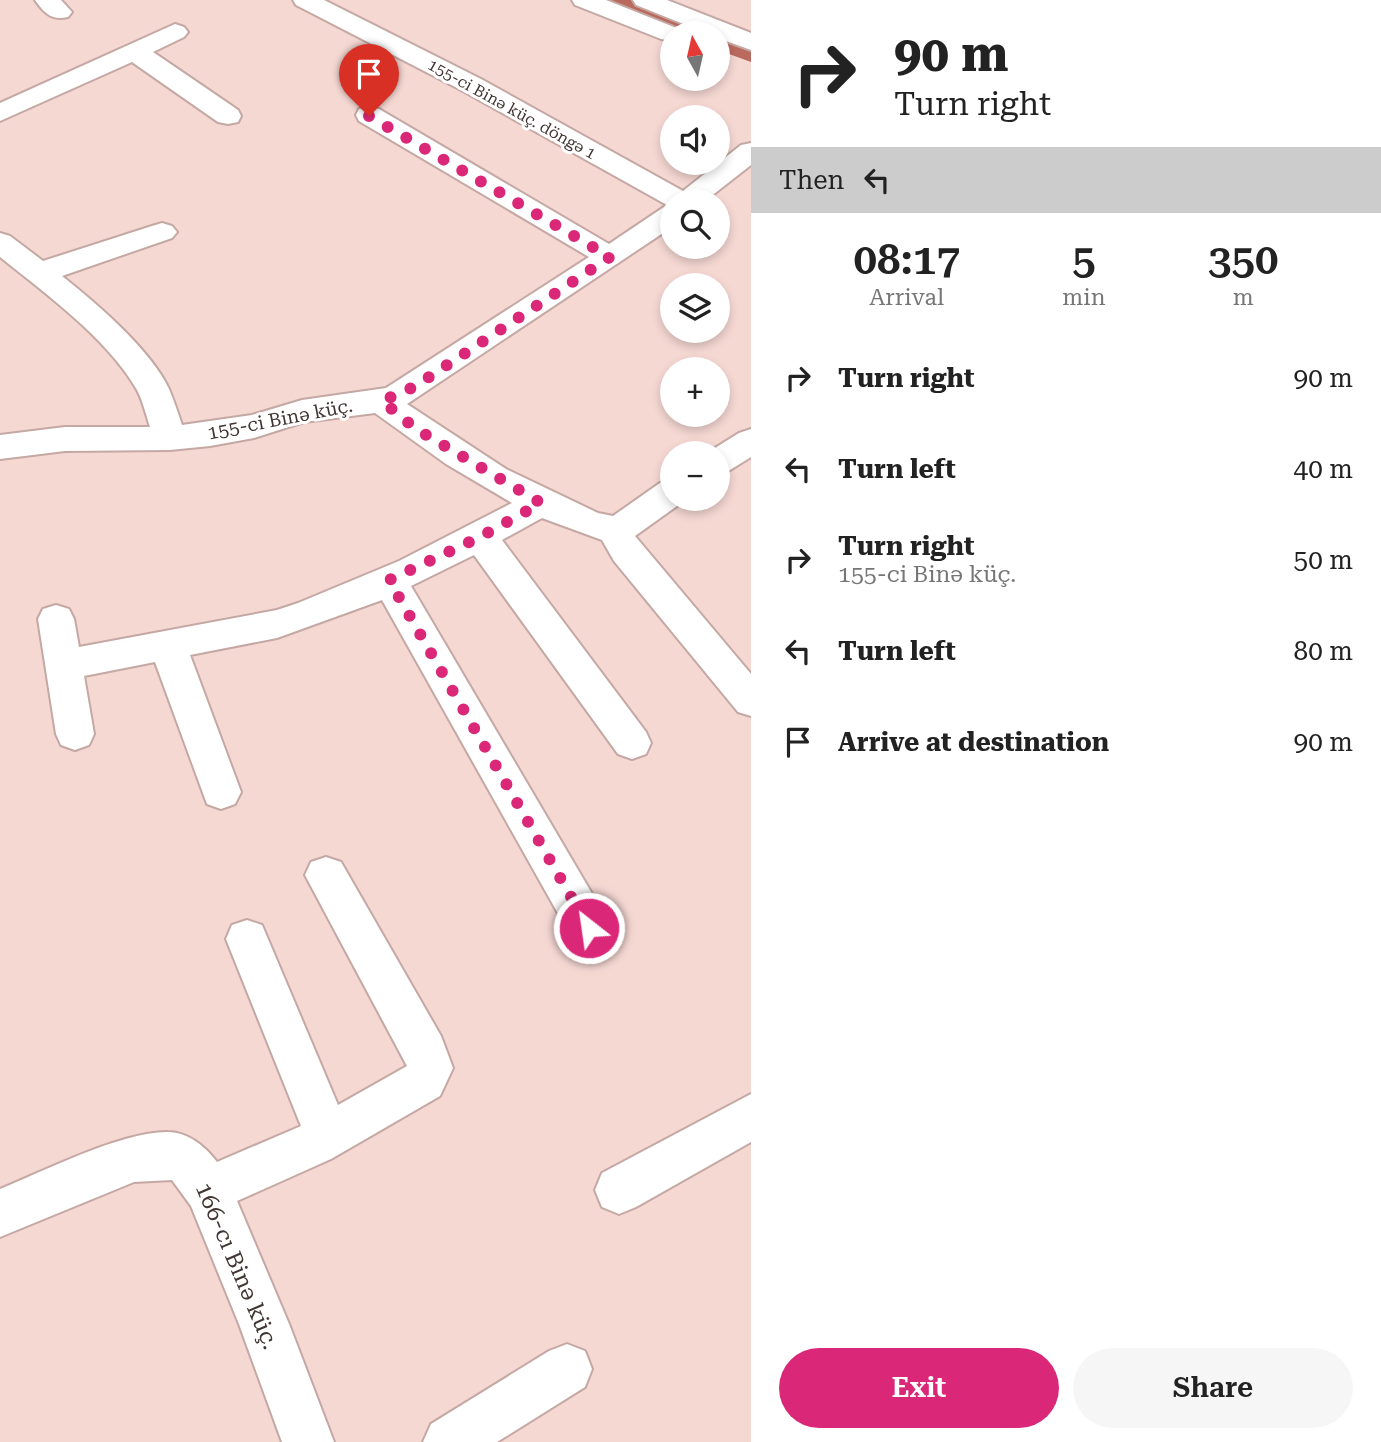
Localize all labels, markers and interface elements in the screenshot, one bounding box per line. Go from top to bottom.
north arrow [660,21,730,91]
map controls [660,21,730,511]
text: 90 m [894,26,1009,83]
icon: right [779,28,870,119]
pin [339,44,399,116]
icon: arrive [350,55,388,93]
street label: 155-ci Binə küç. döngə 1 [425,55,599,163]
text: Turn right [894,85,1051,123]
button: sound [660,105,730,175]
icon: left [858,161,896,199]
text: Then [779,165,844,195]
button: search [660,189,730,259]
text: 08:17 [853,235,960,284]
text: 5 [1072,235,1096,284]
text: 350 [1208,235,1279,284]
button: layers [660,273,730,343]
text: Arrival [869,284,944,311]
text: min [1062,284,1106,311]
text: m [1233,284,1254,311]
button: + [660,357,730,427]
icon: right [779,359,817,397]
text: Turn right [838,363,974,393]
text: 90 m [1294,363,1353,393]
street label: 155-ci Binə küç. [206,394,354,444]
button: − [660,441,730,511]
icon: left [779,450,817,488]
text: Turn left [838,454,956,484]
text: 40 m [1294,454,1353,484]
text: Turn right [838,531,974,561]
icon: right [779,541,817,579]
text: 50 m [1294,545,1353,575]
text: 155-ci Binə küç. [838,561,1016,588]
icon: left [779,632,817,670]
text: Turn left [838,636,956,666]
text: 80 m [1294,636,1353,666]
icon: arrive [779,723,817,761]
text: Arrive at destination [838,727,1109,757]
text: 90 m [1294,727,1353,757]
position arrow [552,891,626,965]
street label: 166-cı Binə küç. [190,1179,284,1353]
button: Exit [779,1348,1059,1428]
button: Share [1073,1348,1353,1428]

